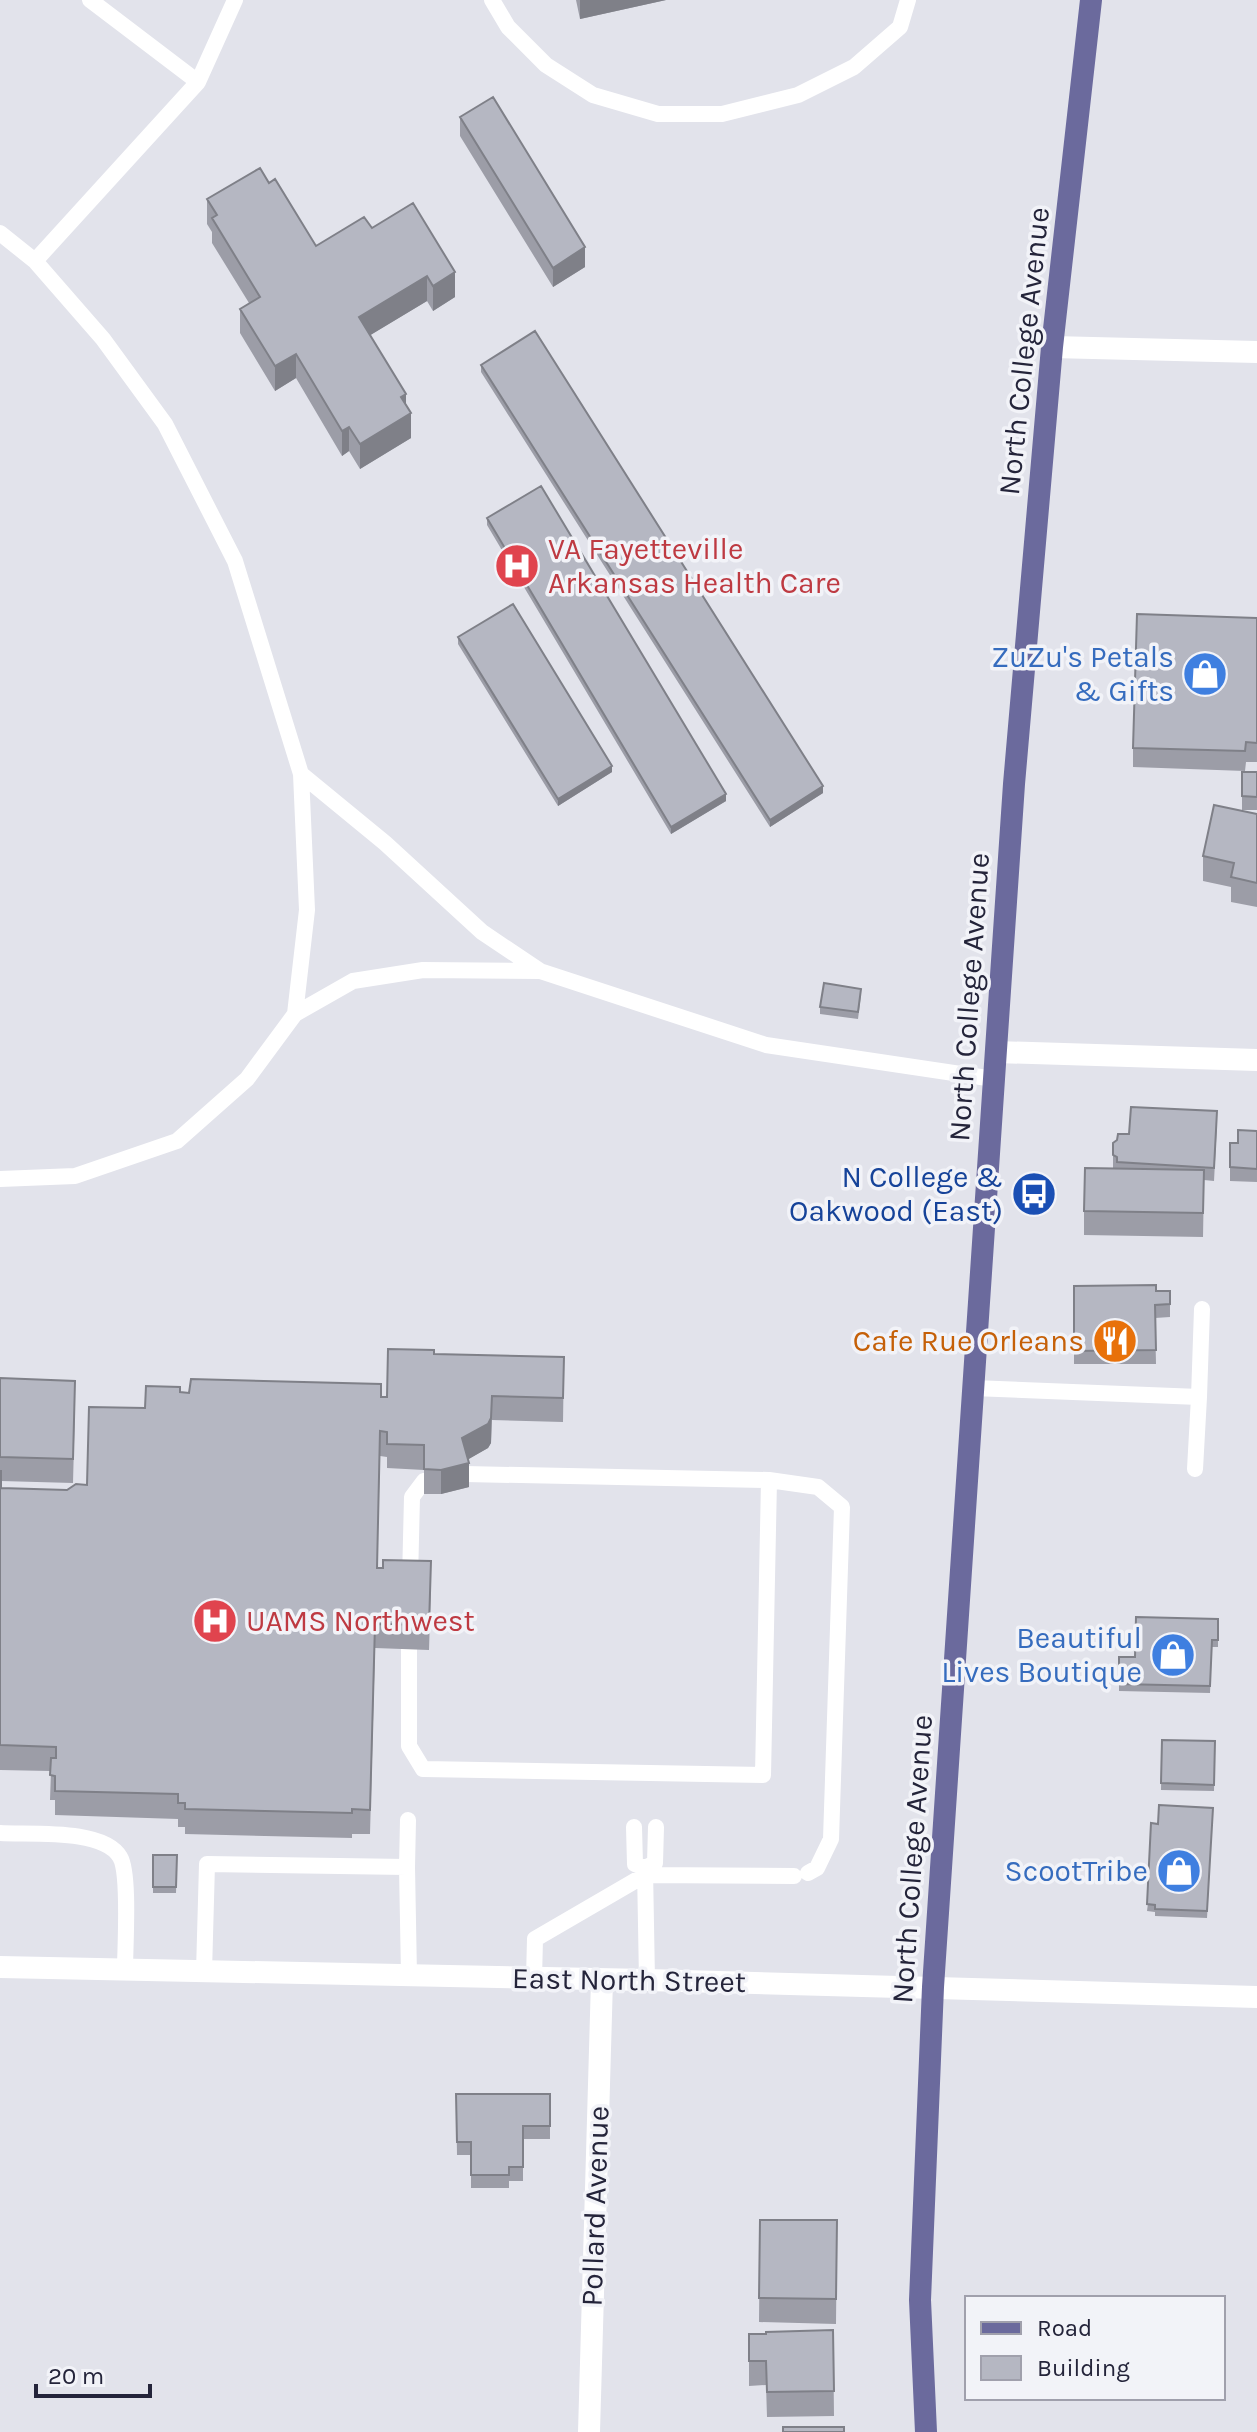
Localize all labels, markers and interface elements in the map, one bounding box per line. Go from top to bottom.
street label: North College Avenue [991,205,1057,497]
place label: VA Fayetteville Arkansas Health Care [548,531,841,601]
hospital icon: VA Fayetteville Arkansas Health Care [493,542,541,590]
place label: ZuZu's Petals & Gifts [991,639,1174,709]
shop icon: ZuZu's Petals & Gifts [1181,650,1229,698]
street label: North College Avenue [941,851,997,1143]
place label: N College & Oakwood (East) [789,1159,1003,1229]
bus stop icon: N College & Oakwood (East) [1010,1170,1058,1218]
restaurant icon: Cafe Rue Orleans [1091,1317,1139,1365]
place label: Cafe Rue Orleans [853,1323,1084,1359]
hospital icon: UAMS Northwest [191,1597,239,1645]
place label: UAMS Northwest [246,1603,475,1639]
place label: Beautiful Lives Boutique [941,1620,1142,1690]
shop icon: Beautiful Lives Boutique [1149,1631,1197,1679]
street label: North College Avenue [884,1713,940,2005]
shop icon: ScootTribe [1155,1847,1203,1895]
place label: ScootTribe [1005,1853,1148,1889]
street label: East North Street [512,1960,746,2000]
street label: Pollard Avenue [574,2105,616,2307]
legend [965,2296,1225,2400]
text: Road [1037,2314,1092,2342]
scale bar [36,2348,150,2398]
text: Building [1037,2354,1130,2382]
text: 20 m [48,2362,104,2390]

